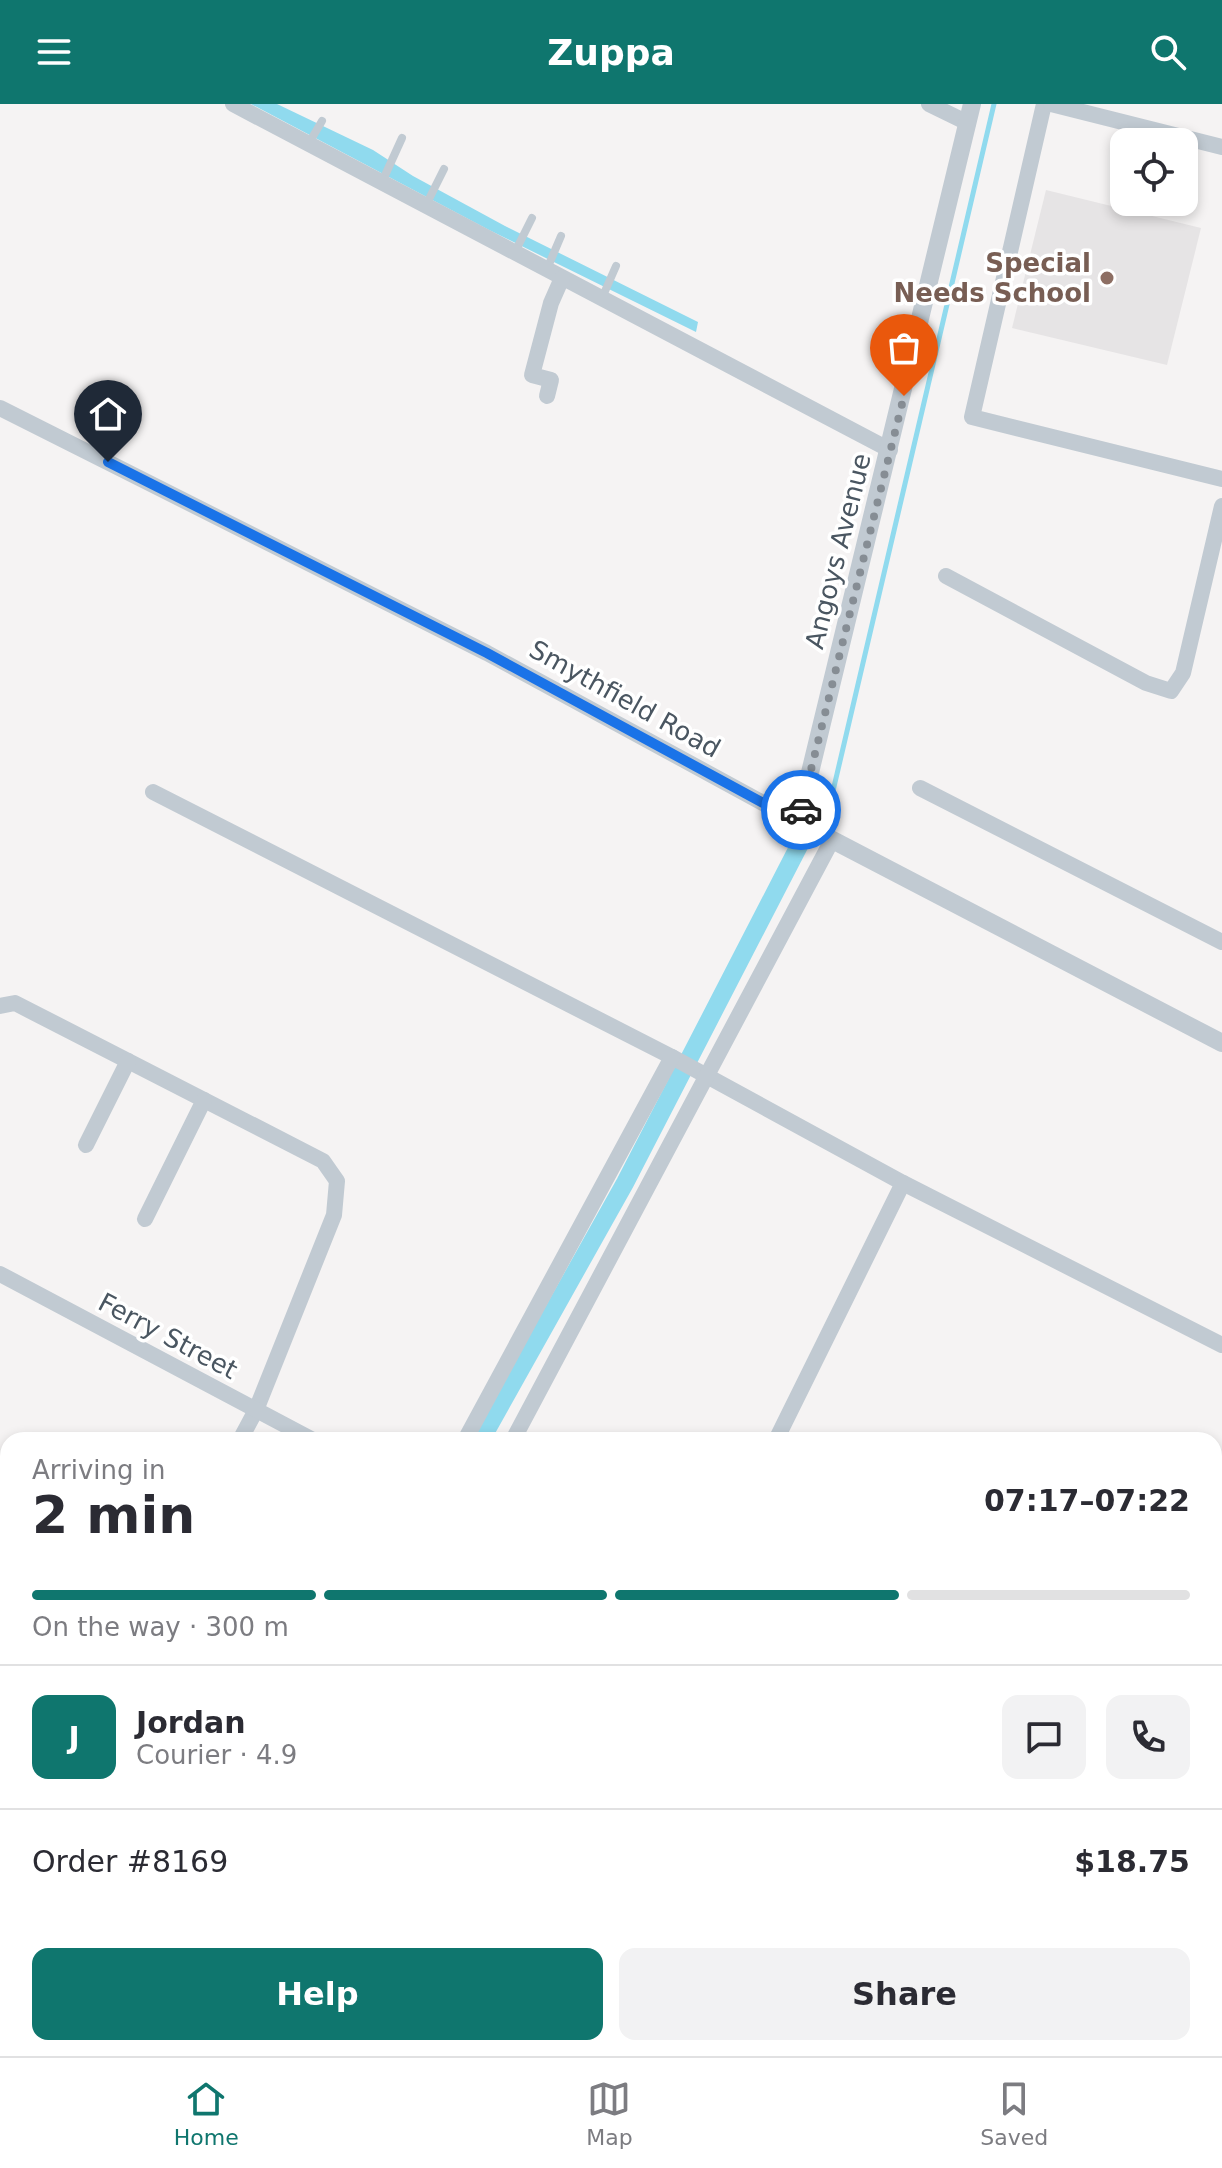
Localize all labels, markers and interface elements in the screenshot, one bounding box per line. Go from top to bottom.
icon: menu [32,30,76,74]
icon: search [1146,30,1190,74]
text: Zuppa [547,32,675,73]
map controls [1110,128,1198,216]
button: locate [1110,128,1198,216]
place label: Special Needs School [894,248,1091,308]
marker: Special Needs School [1098,269,1116,287]
pin [870,314,938,396]
icon: bag [882,326,926,370]
pin [74,380,142,462]
icon: home [86,392,130,436]
street label: Angoys Avenue [799,450,877,652]
street label: Smythfield Road [524,634,726,764]
courier [761,770,841,850]
icon: car [779,788,823,832]
street label: Ferry Street [93,1287,243,1385]
text: Arriving in [32,1455,166,1485]
text: 07:17–07:22 [984,1483,1190,1518]
text: 2 min [32,1485,195,1545]
text: On the way · 300 m [32,1612,289,1642]
button: chat [1002,1695,1086,1779]
button: phone [1106,1695,1190,1779]
text: Jordan [136,1705,246,1740]
text: J [68,1720,80,1755]
text: Courier · 4.9 [136,1740,297,1770]
text: Order #8169 [32,1844,228,1879]
text: $18.75 [1074,1844,1190,1879]
button: Help [32,1948,603,2040]
button: Share [619,1948,1190,2040]
tab: Home [174,2077,239,2150]
tab: Map [586,2077,633,2150]
tab: Saved [980,2077,1048,2150]

